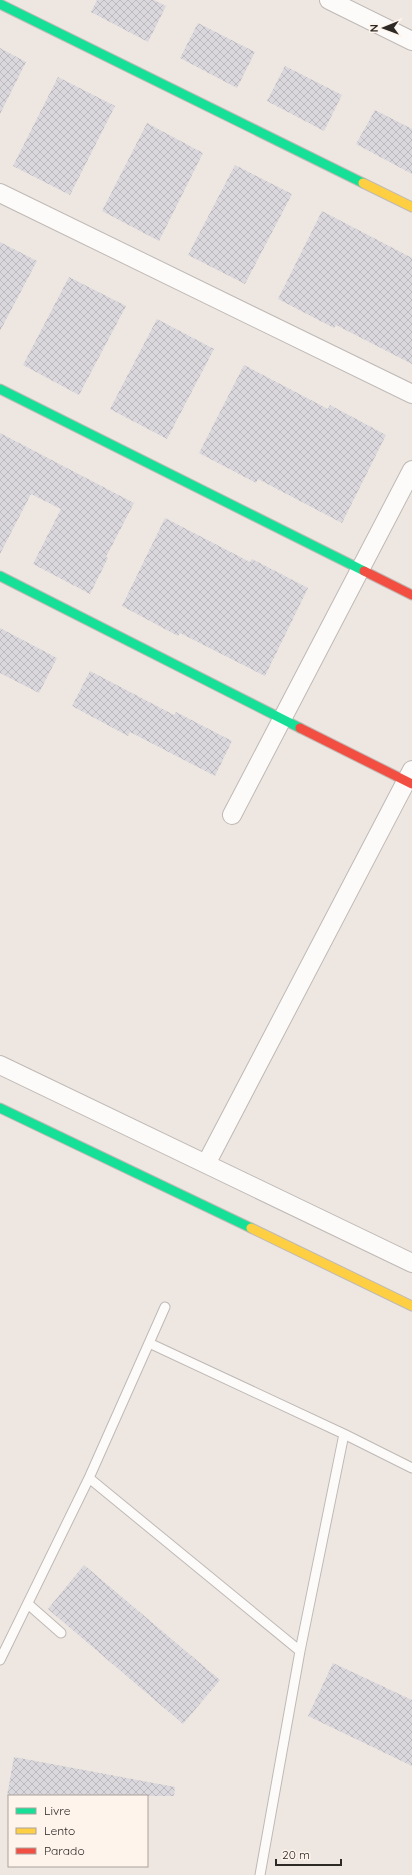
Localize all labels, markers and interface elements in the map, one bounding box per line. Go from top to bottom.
north arrow [364,8,404,48]
text: N [367,24,381,32]
legend [8,1795,148,1867]
text: Livre [44,1803,71,1818]
text: Lento [44,1823,75,1838]
scale bar [276,1841,341,1867]
text: Parado [44,1843,85,1858]
text: 20 m [282,1847,310,1862]

